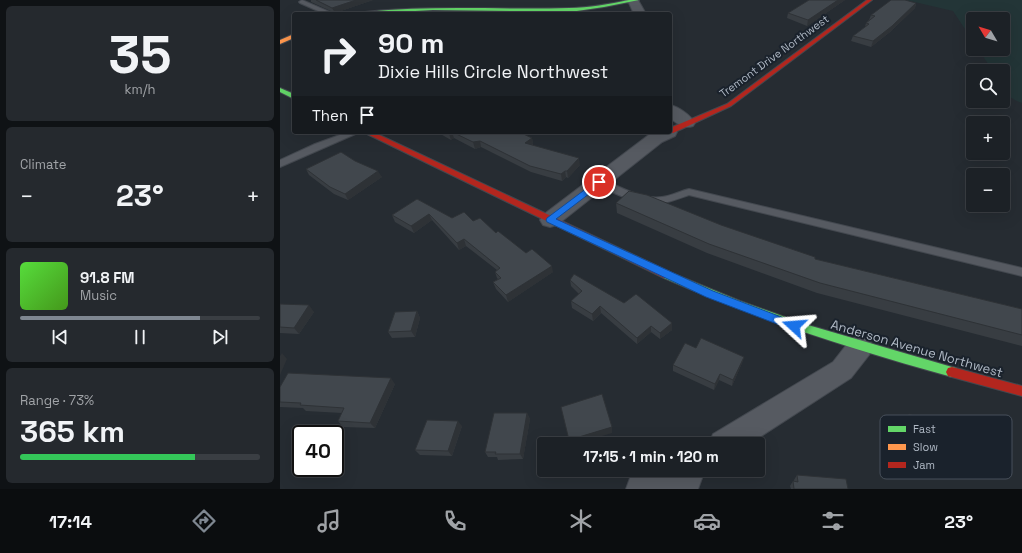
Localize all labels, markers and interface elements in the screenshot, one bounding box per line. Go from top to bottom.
street label: Tremont Drive Northwest [717,12,831,100]
north arrow [966,12,1010,56]
map controls [966,12,1010,212]
text: 35 [109,22,171,88]
text: 90 m [378,25,444,61]
icon: right [312,28,364,80]
text: Dixie Hills Circle Northwest [378,60,608,83]
button: search [966,64,1010,108]
text: km/h [125,81,155,98]
icon: arrive [356,104,378,126]
text: Then [312,106,348,125]
button: + [966,116,1010,160]
text: Climate [20,156,66,173]
pin [582,165,616,199]
button: − [966,168,1010,212]
icon: arrive [588,171,610,193]
text: 23° [116,176,164,215]
text: − [20,182,34,210]
text: + [246,182,260,210]
text: 91.8 FM [80,268,135,287]
text: Music [80,287,117,304]
position arrow [773,305,815,347]
street label: Anderson Avenue Northwest [829,316,1005,381]
icon: previous [49,326,71,348]
icon: pause [129,326,151,348]
icon: next [209,326,231,348]
text: Range · 73% [20,392,94,409]
text: 365 km [20,412,125,451]
legend [880,415,1012,479]
text: Fast [913,422,936,436]
speed limit sign: 40 [292,425,344,477]
text: Slow [913,440,938,454]
text: 17:15 · 1 min · 120 m [583,447,719,466]
text: Jam [913,458,935,472]
icon: directions [190,507,218,535]
icon: music [315,507,343,535]
icon: phone [441,507,469,535]
icon: climate [567,507,595,535]
icon: car [693,507,721,535]
icon: filters [819,507,847,535]
text: 17:14 [49,510,92,533]
text: 23° [944,510,973,533]

